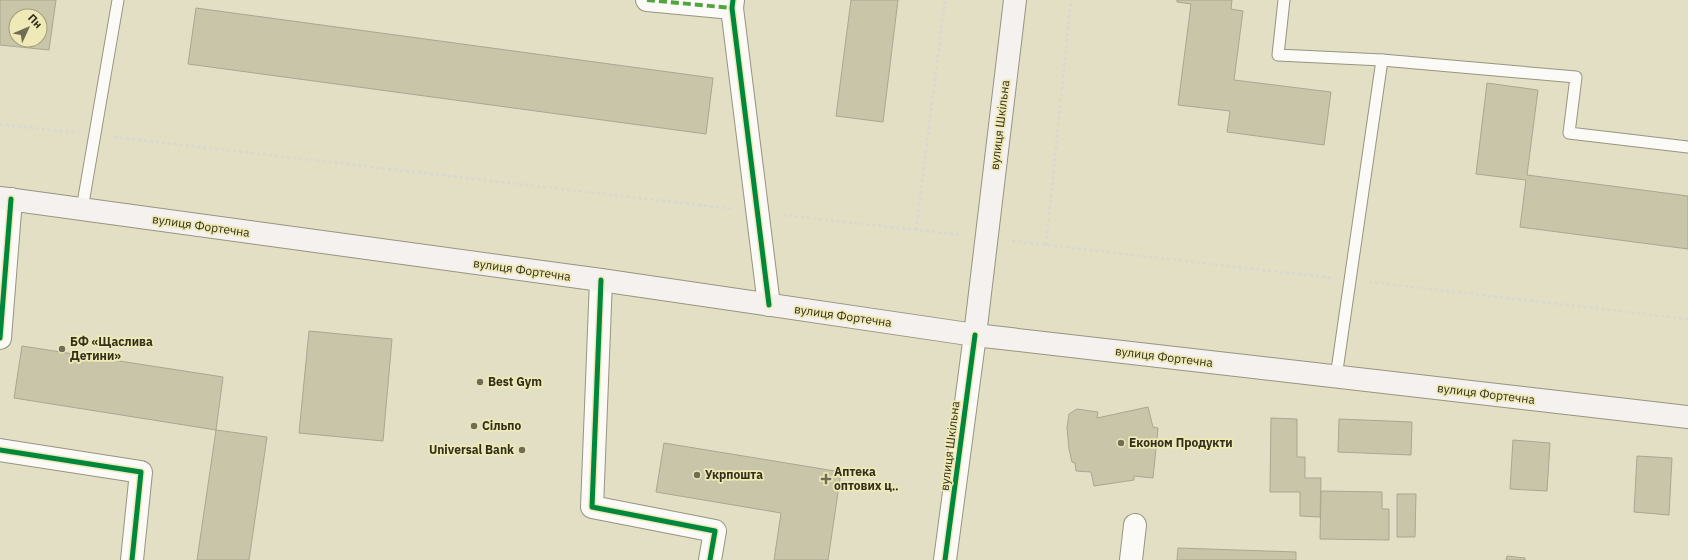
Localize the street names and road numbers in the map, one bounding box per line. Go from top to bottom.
street label: вулиця Шкільна [987,79,1013,171]
street label: вулиця Фортечна [151,211,251,240]
street label: вулиця Фортечна [472,255,572,284]
street label: вулиця Фортечна [793,301,893,330]
street label: вулиця Фортечна [1114,343,1214,370]
street label: вулиця Фортечна [1436,380,1536,407]
street label: вулиця Шкільна [937,400,963,492]

